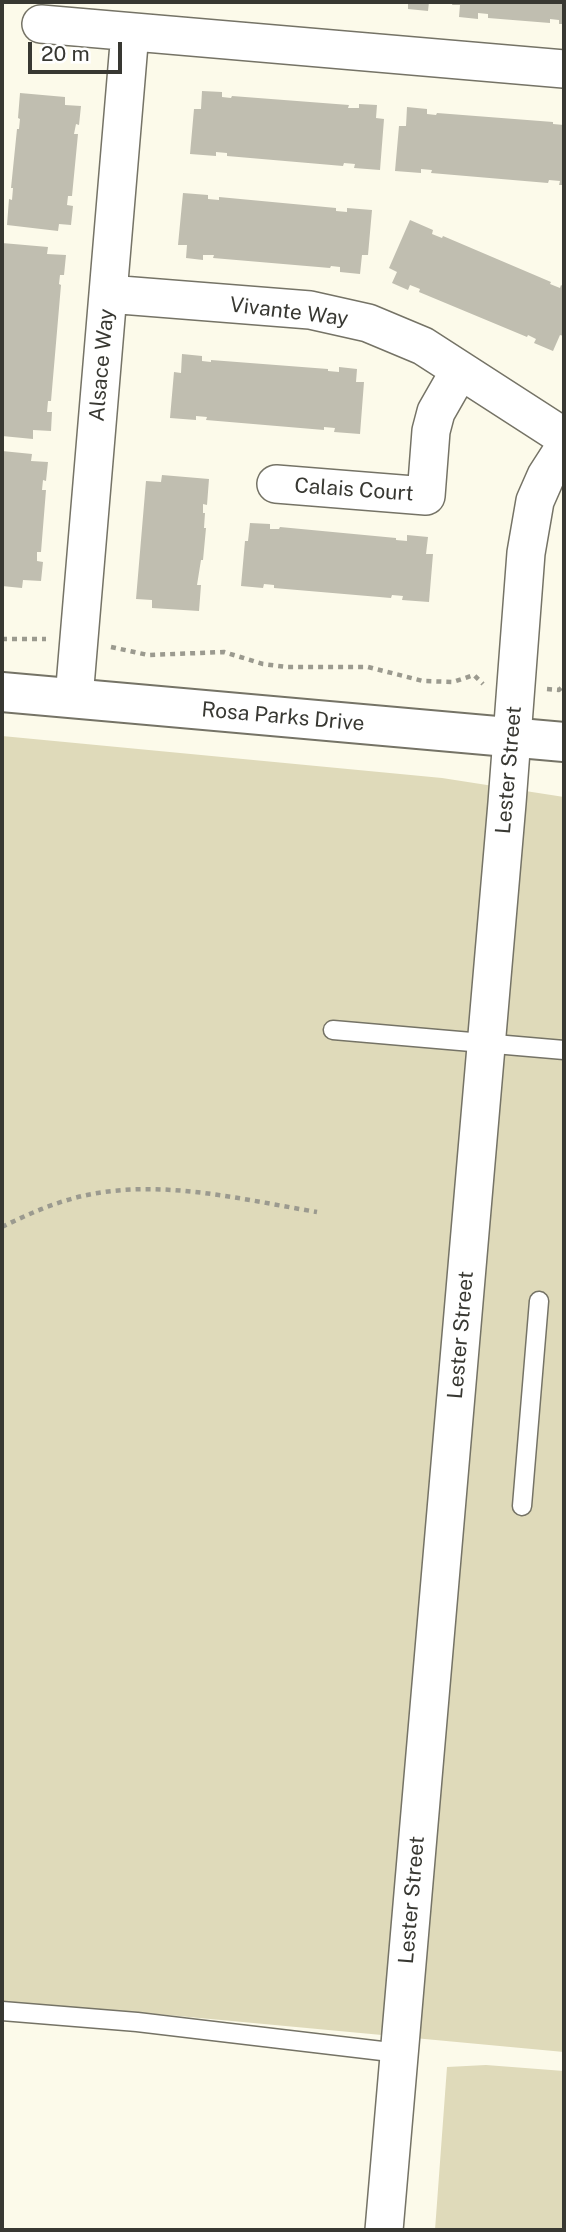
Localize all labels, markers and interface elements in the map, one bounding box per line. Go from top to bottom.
scale bar [32,28,126,72]
text: 20 m [41,41,90,66]
street label: Vivante Way [228,292,350,332]
street label: Alsace Way [85,308,119,422]
street label: Calais Court [294,473,414,507]
street label: Rosa Parks Drive [200,697,366,737]
street label: Lester Street [491,705,527,835]
street label: Lester Street [443,1270,479,1400]
street label: Lester Street [394,1835,430,1965]

